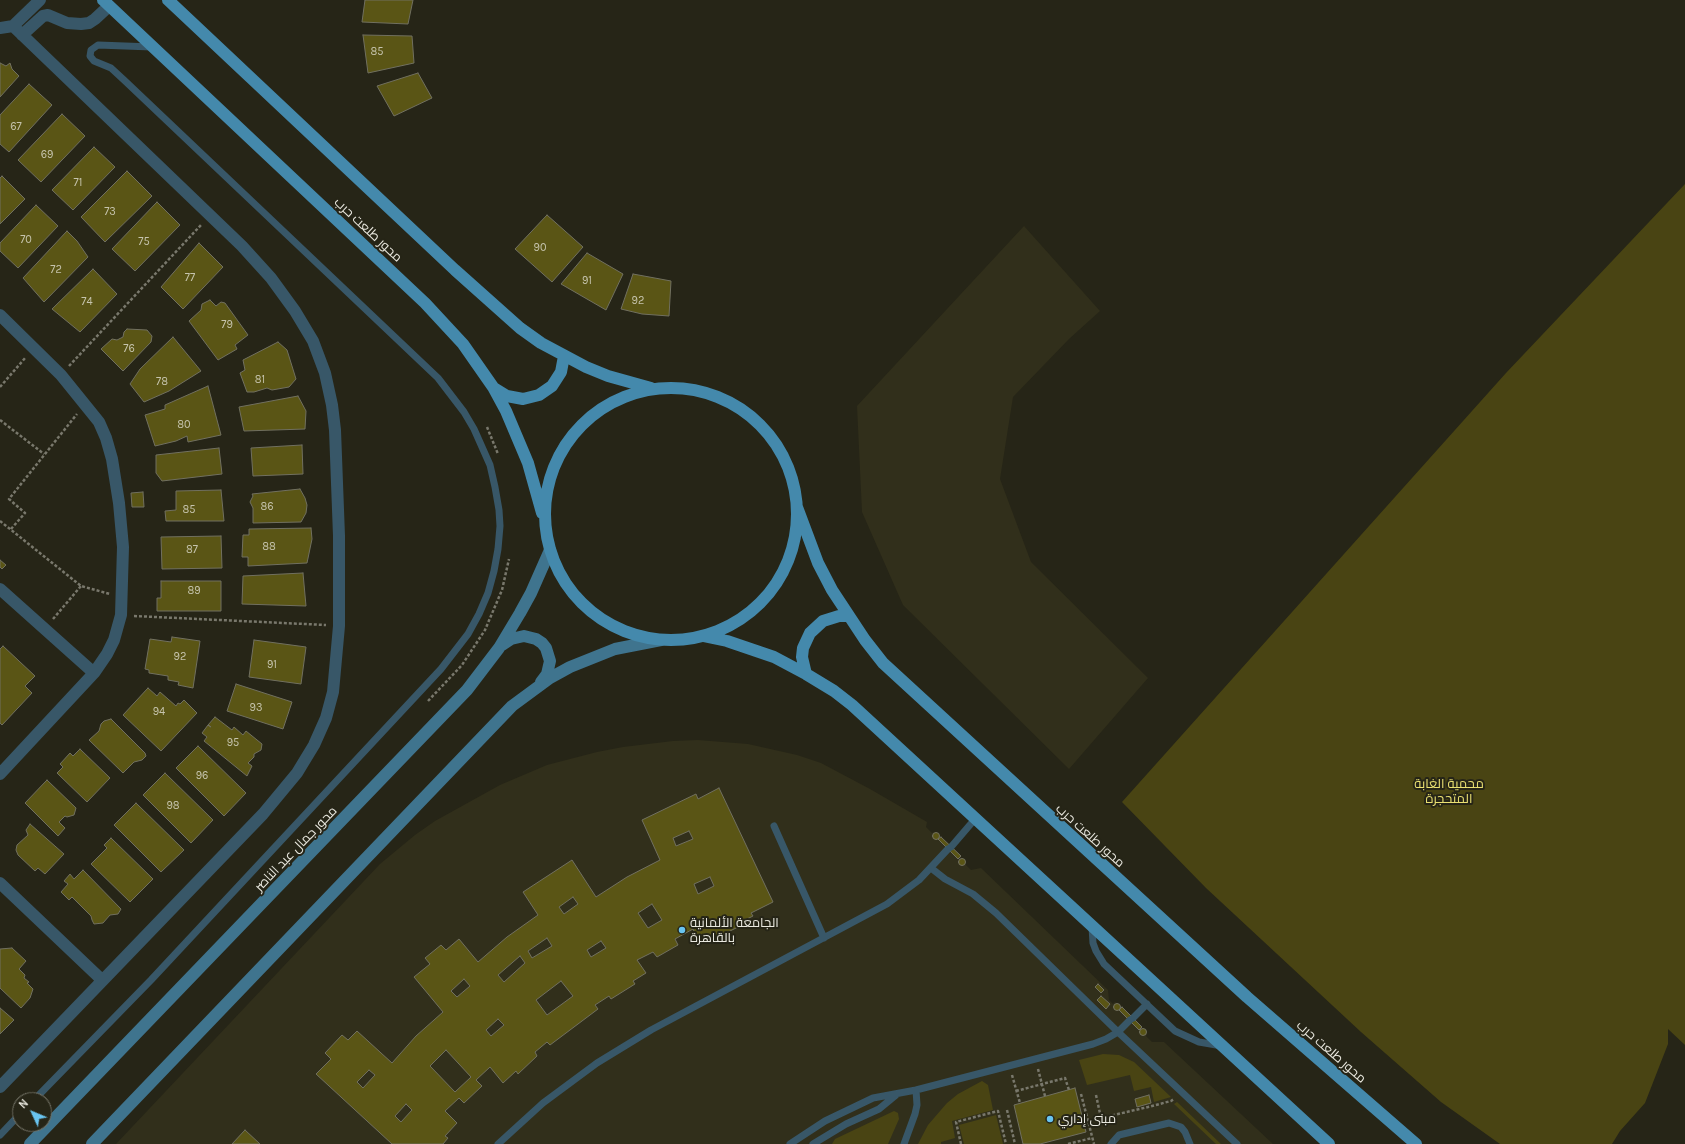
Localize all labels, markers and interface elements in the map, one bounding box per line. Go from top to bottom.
house number: 85 [371,45,383,59]
house number: 67 [10,120,22,134]
house number: 69 [41,148,53,162]
house number: 71 [74,176,82,190]
street label: محور طلعت حرب [331,195,405,265]
house number: 73 [104,205,116,219]
house number: 70 [20,233,32,247]
house number: 75 [138,235,150,249]
house number: 90 [534,241,546,255]
house number: 72 [50,263,62,277]
house number: 77 [185,271,195,285]
house number: 91 [582,274,592,288]
house number: 92 [632,294,644,308]
house number: 74 [81,295,93,309]
house number: 79 [221,318,233,332]
house number: 76 [123,342,135,356]
house number: 81 [255,373,265,387]
house number: 78 [156,375,168,389]
house number: 80 [177,418,191,432]
house number: 86 [260,500,274,514]
house number: 85 [183,503,195,517]
house number: 88 [262,540,276,554]
house number: 87 [186,543,198,557]
house number: 89 [187,584,201,598]
house number: 92 [174,650,186,664]
house number: 91 [267,658,277,672]
house number: 93 [250,701,262,715]
house number: 94 [153,705,165,719]
house number: 95 [227,736,239,750]
house number: 96 [196,769,208,783]
park label: محمية الغابة المتحجرة [1414,776,1484,807]
house number: 98 [166,799,180,813]
street label: محور طلعت حرب [1052,801,1128,871]
street label: محور جمال عبد الناصر [251,803,341,895]
place label: الجامعة الألمانية بالقاهرة [690,915,779,946]
marker: الجامعة الألمانية بالقاهرة [677,925,687,935]
street label: محور طلعت حرب [1293,1018,1369,1086]
north arrow [12,1092,52,1132]
text: N [16,1097,31,1111]
place label: مبنى إداري [1058,1111,1116,1127]
marker: مبنى إداري [1045,1114,1055,1124]

